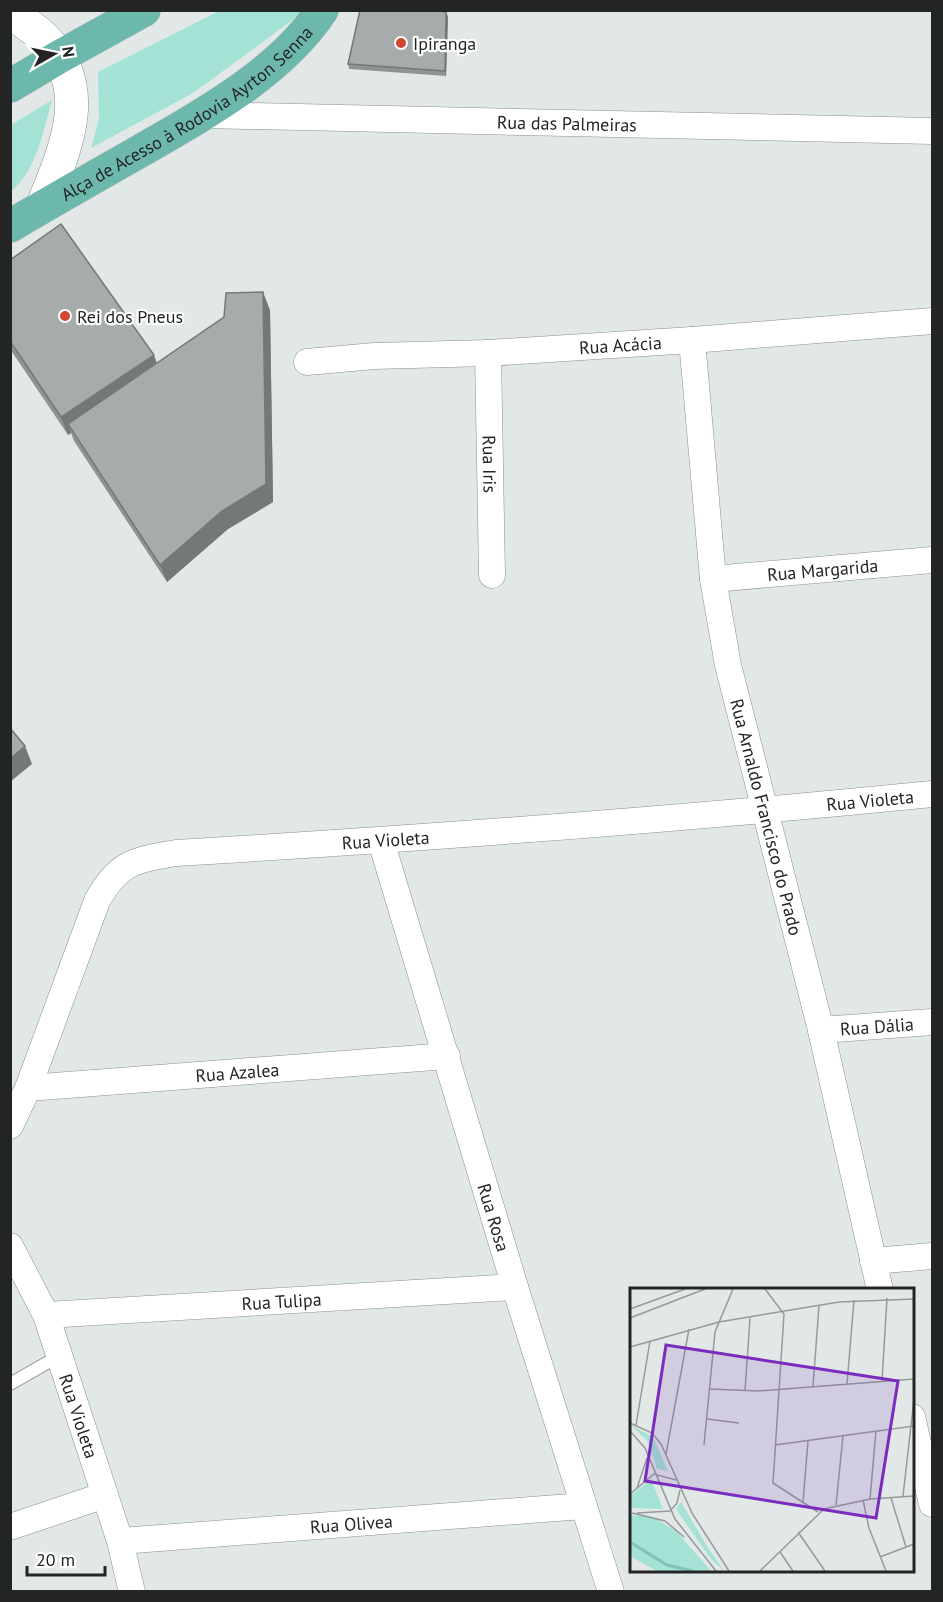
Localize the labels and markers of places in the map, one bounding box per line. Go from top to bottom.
place label: Ipiranga [413,32,476,55]
marker: Ipiranga [394,36,408,50]
place label: Rei dos Pneus [77,305,183,328]
marker: Rei dos Pneus [58,309,72,323]

